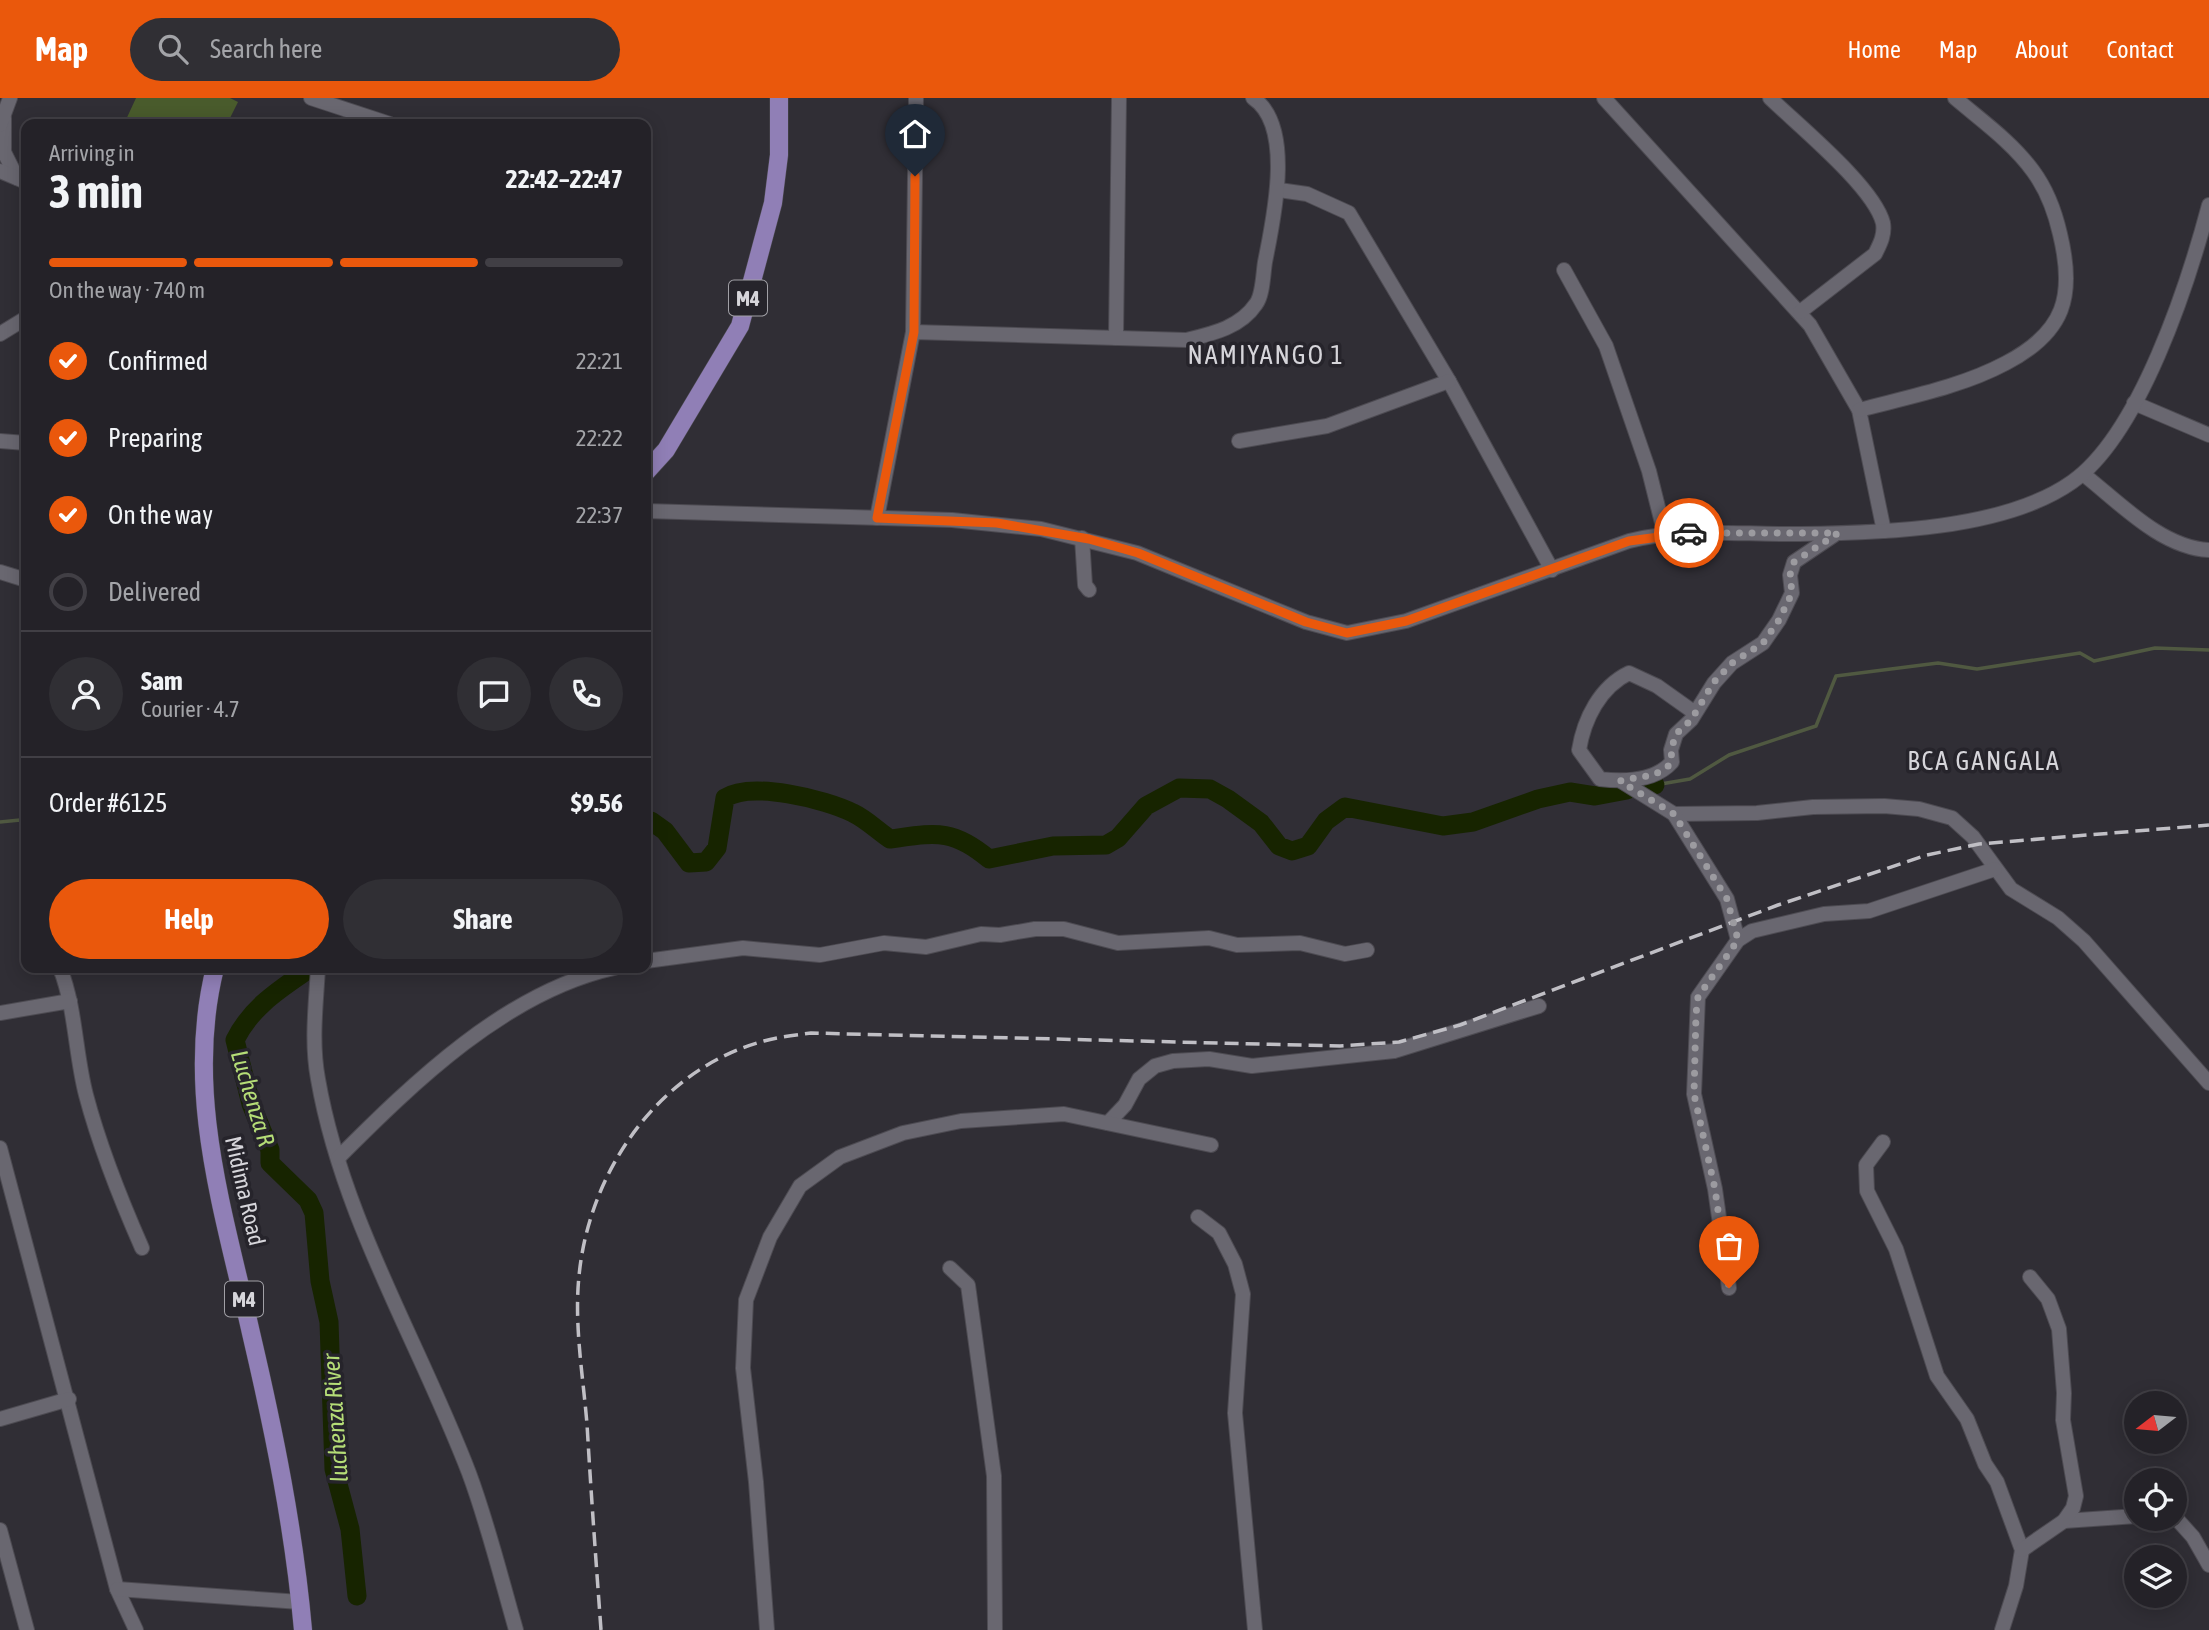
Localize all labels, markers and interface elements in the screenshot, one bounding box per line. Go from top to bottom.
search box [130,18,620,81]
text: Map [35,30,88,68]
icon: search [154,30,192,68]
text: Search here [210,34,322,64]
text: Home [1847,36,1901,63]
text: Map [1939,36,1977,63]
text: About [2015,36,2068,63]
text: Contact [2106,36,2174,63]
pin [885,104,945,176]
icon: home [896,115,934,153]
text: Arriving in [49,140,135,166]
text: 22:42–22:47 [506,164,623,194]
text: 3 min [49,165,143,218]
text: On the way · 740 m [49,277,205,303]
road number: M4 [729,280,767,316]
district label: NAMIYANGO 1 [1187,340,1345,370]
icon: check [49,342,87,380]
text: Confirmed [108,346,208,376]
text: 22:21 [576,348,623,374]
icon: check [49,419,87,457]
text: Preparing [108,423,202,453]
text: 22:22 [576,425,623,451]
icon: check [49,496,87,534]
courier [1654,498,1724,568]
text: On the way [108,500,213,530]
text: 22:37 [576,502,623,528]
icon: car [1670,514,1708,552]
text: Delivered [108,577,201,607]
button: person [49,657,123,731]
button: chat [457,657,531,731]
button: phone [549,657,623,731]
text: Sam [141,666,183,696]
text: Courier · 4.7 [141,696,240,722]
district label: BCA GANGALA [1907,746,2061,776]
text: Order #6125 [49,788,168,818]
text: $9.56 [571,788,623,818]
button: Help [49,879,329,959]
button: Share [343,879,623,959]
water label: Luchenza R [226,1047,280,1149]
street label: Midima Road [220,1134,270,1248]
pin [1699,1216,1759,1288]
icon: bag [1710,1227,1748,1265]
road number: M4 [225,1282,263,1316]
water label: luchenza River [317,1352,353,1483]
north arrow [2124,1391,2188,1454]
map controls [2124,1391,2187,1608]
button: locate [2124,1468,2187,1531]
button: layers [2124,1545,2187,1608]

